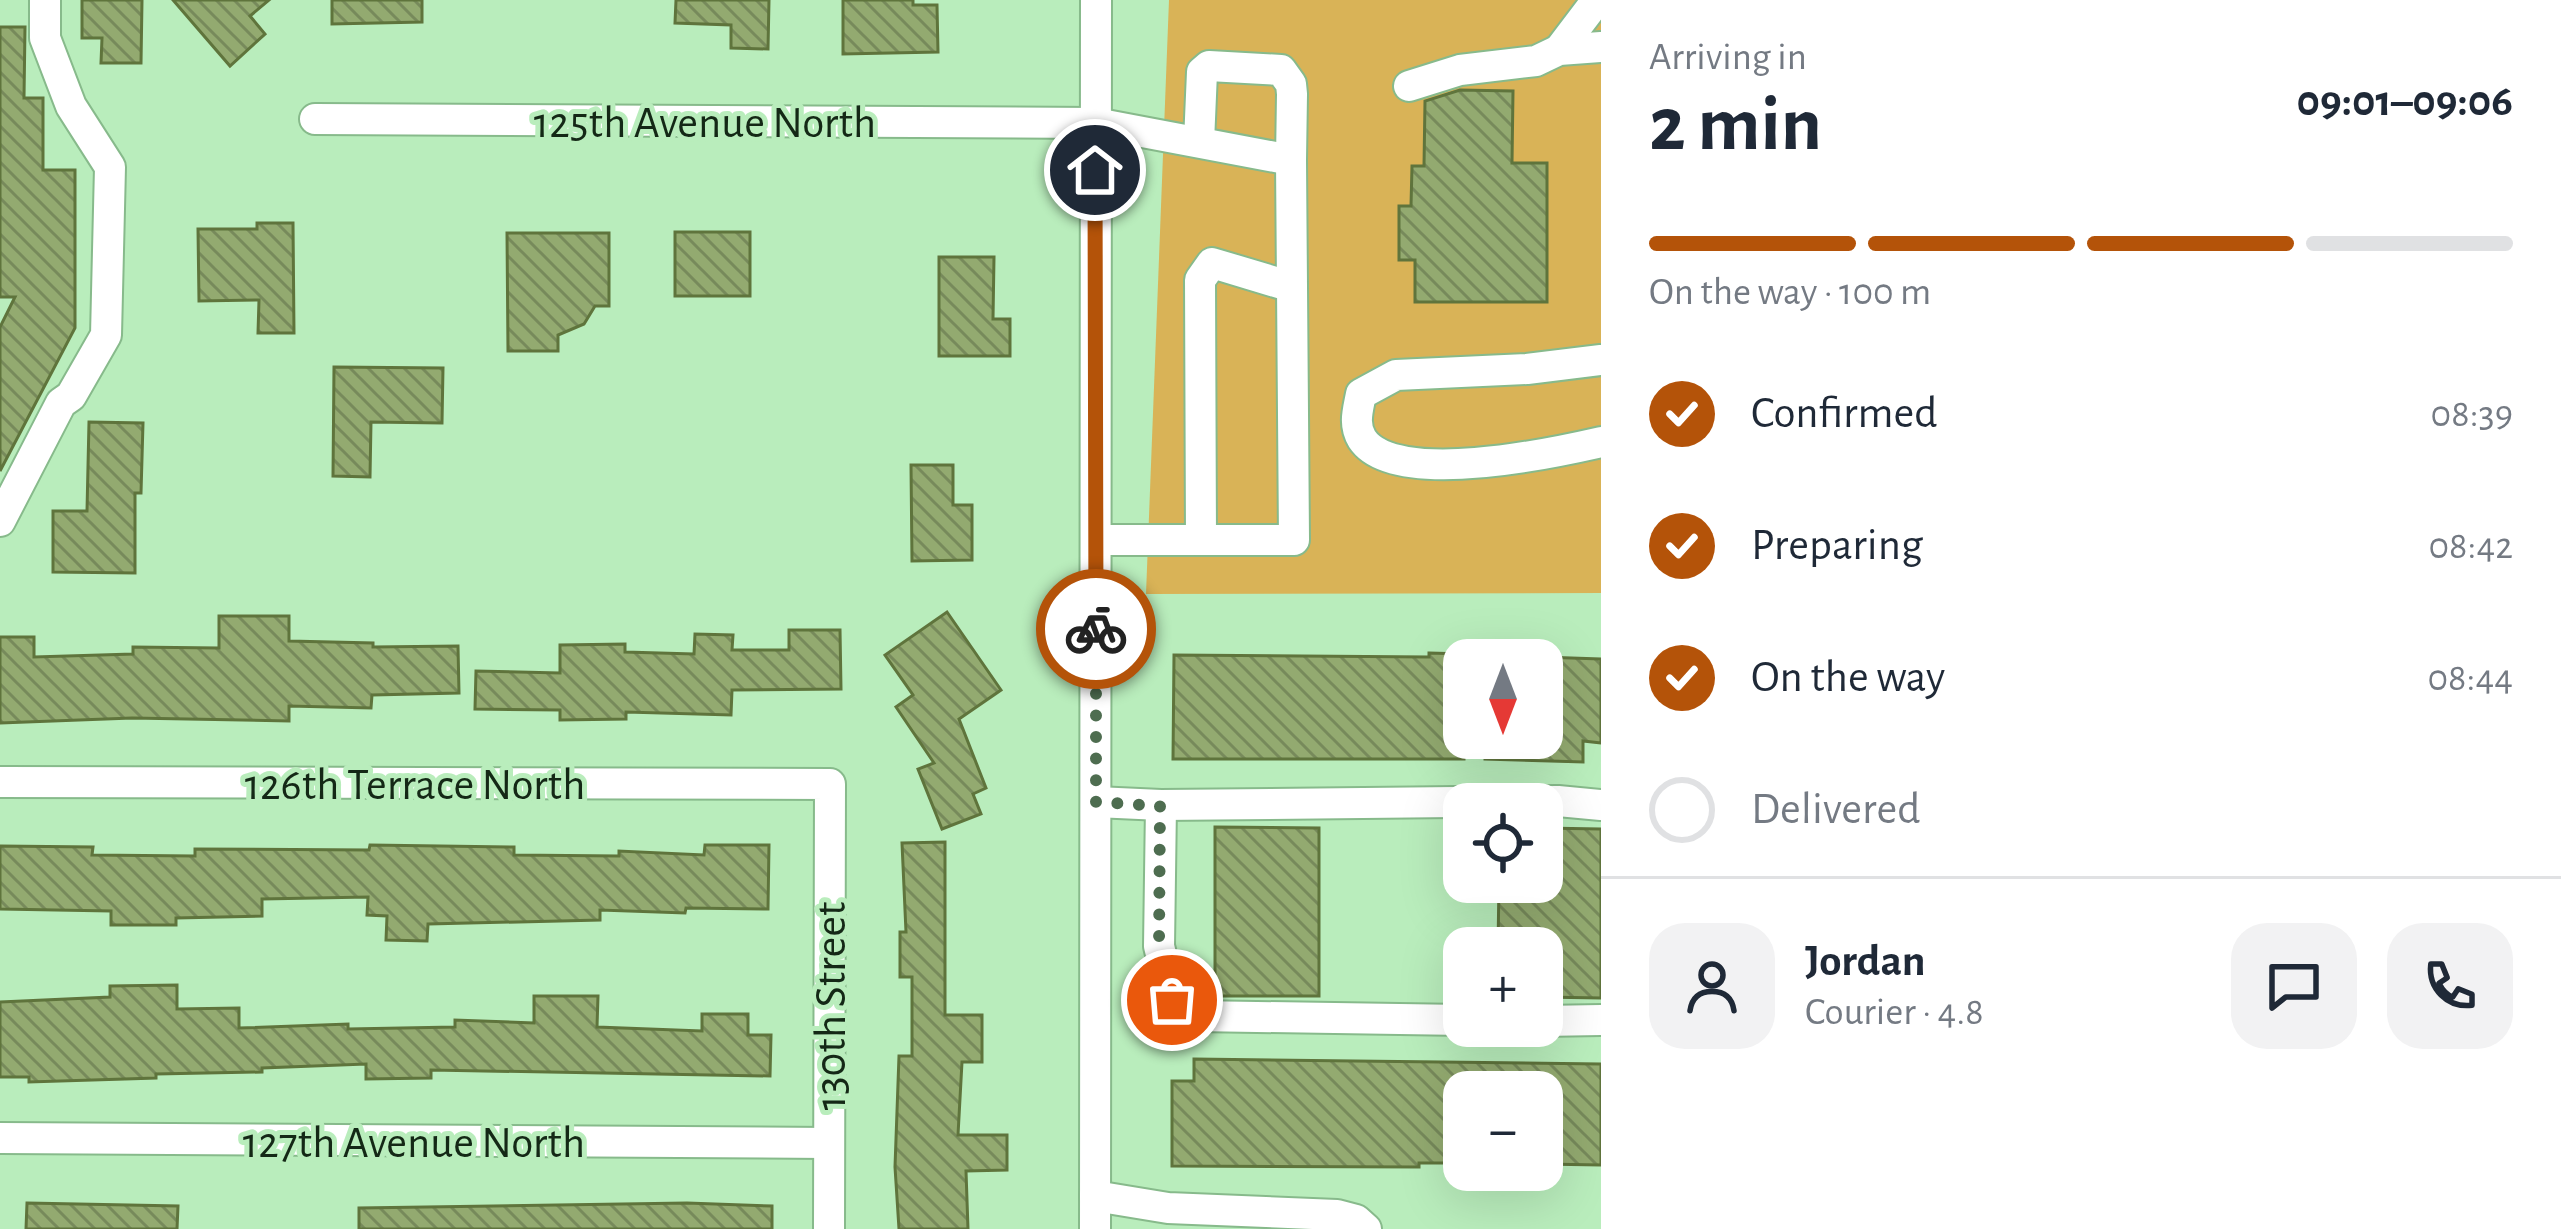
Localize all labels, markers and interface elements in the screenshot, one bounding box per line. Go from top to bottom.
text: Arriving in [1649,38,1807,77]
text: 09:01–09:06 [2296,79,2513,124]
text: 2 min [1649,87,1822,165]
street label: 125th Avenue North [534,101,876,146]
pin [1044,119,1146,221]
icon: home [1062,137,1128,203]
text: On the way · 100 m [1649,273,1931,312]
icon: check [1649,381,1715,447]
text: Confirmed [1751,391,1937,436]
text: 08:39 [2431,395,2513,434]
icon: check [1649,513,1715,579]
text: Preparing [1751,523,1923,568]
text: 08:42 [2428,527,2513,566]
courier [1036,569,1156,689]
icon: bike [1063,596,1129,662]
north arrow [1443,639,1563,759]
map controls [1443,639,1563,1191]
icon: check [1649,645,1715,711]
text: On the way [1751,655,1945,700]
text: 08:44 [2427,659,2513,698]
street label: 126th Terrace North [245,763,585,808]
button: locate [1443,783,1563,903]
text: Delivered [1751,787,1920,832]
street label: 130th Street [809,902,854,1110]
button: person [1649,923,1775,1049]
button: chat [2231,923,2357,1049]
button: phone [2387,923,2513,1049]
button: + [1443,927,1563,1047]
text: Jordan [1805,939,1926,984]
pin [1121,949,1223,1051]
icon: bag [1139,967,1205,1033]
text: Courier · 4.8 [1805,993,1984,1032]
button: − [1443,1071,1563,1191]
street label: 127th Avenue North [243,1121,585,1166]

